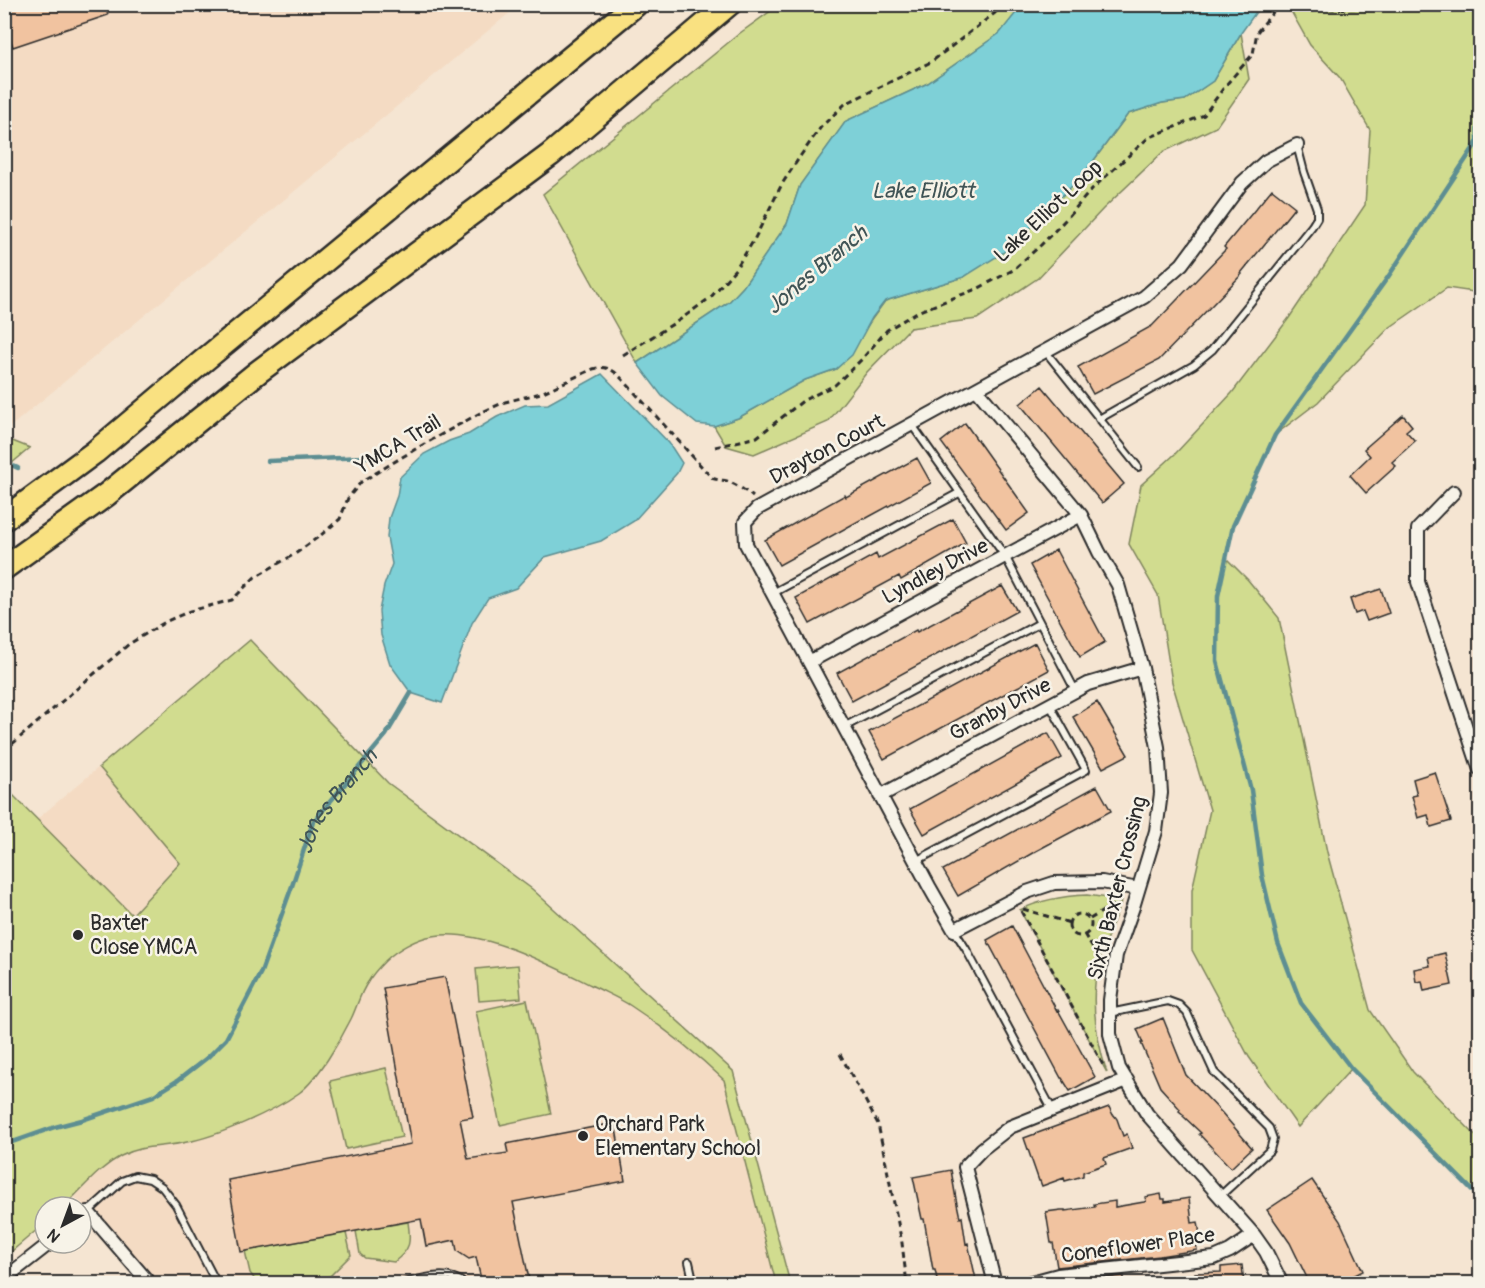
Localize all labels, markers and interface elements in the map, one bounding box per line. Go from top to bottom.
street label: Lake Elliot Loop [988,154,1108,269]
water label: Lake Elliott [872,177,977,205]
water label: Jones Branch [760,218,874,320]
street label: YMCA Trail [350,408,446,481]
street label: Drayton Court [765,408,890,491]
street label: Lyndley Drive [877,532,994,611]
street label: Granby Drive [945,671,1056,747]
water label: Jones Branch [291,742,385,857]
street label: Sixth Baxter Crossing [1082,793,1153,983]
place label: Baxter Close YMCA [90,910,197,961]
marker: Baxter Close YMCA [71,928,85,942]
place label: Orchard Park Elementary School [595,1111,761,1162]
marker: Orchard Park Elementary School [576,1129,590,1143]
north arrow [33,1195,93,1255]
street label: Coneflower Place [1060,1221,1217,1270]
text: N [43,1224,64,1247]

